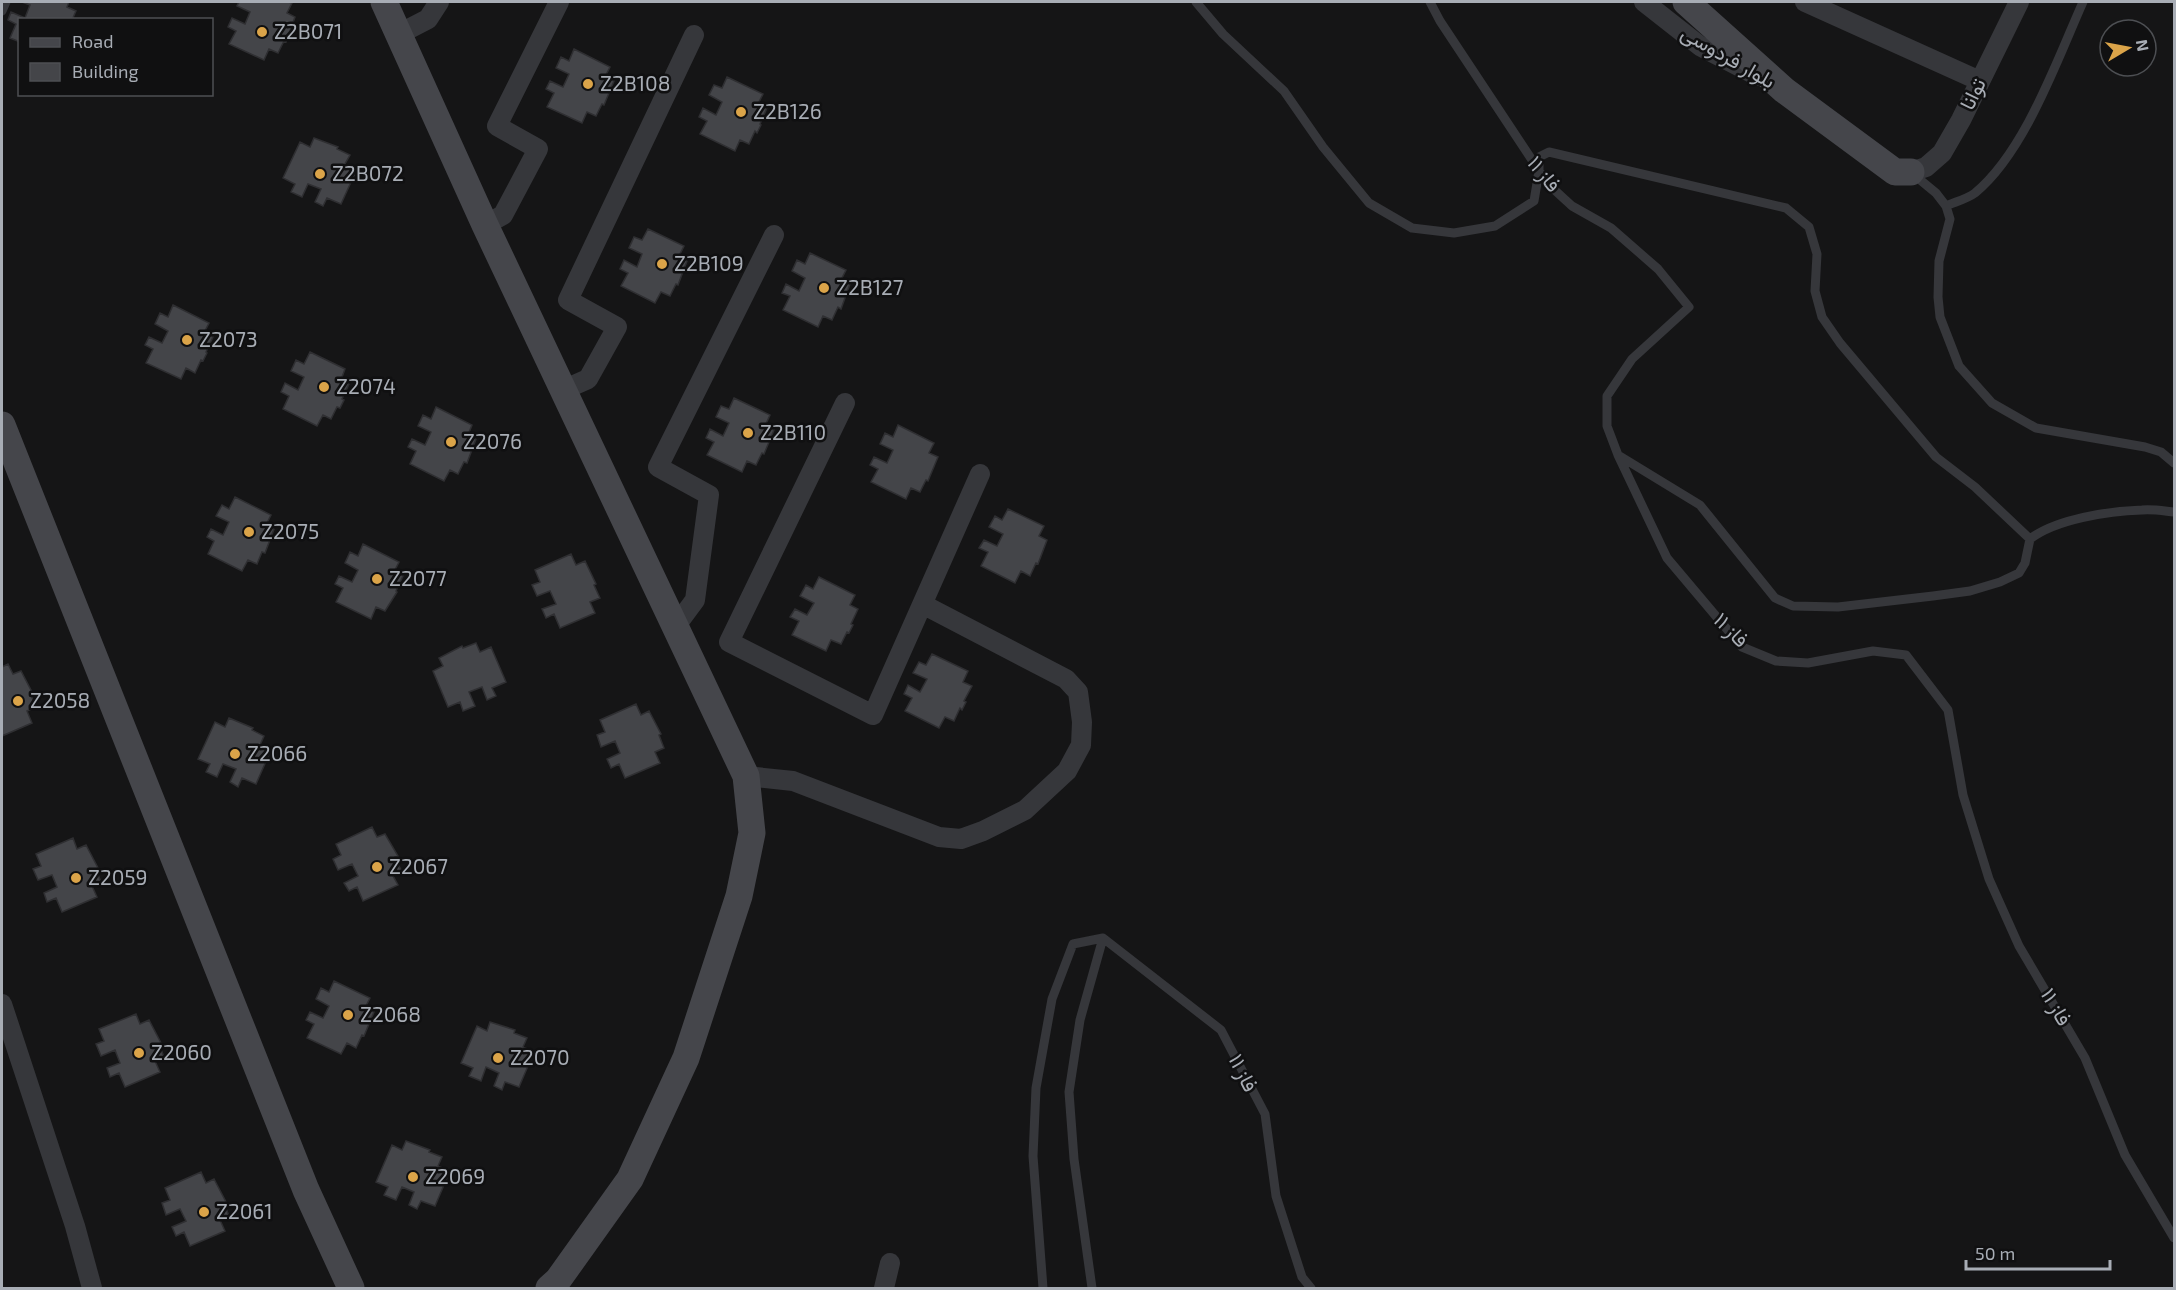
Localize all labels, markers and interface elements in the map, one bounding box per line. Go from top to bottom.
legend [18,18,213,96]
place label: Z2B071 [274,18,342,43]
north arrow [2098,18,2158,78]
street label: بلوار فردوسی [1676,19,1780,94]
marker: Z2B071 [255,25,269,39]
text: Road [72,30,113,52]
text: N [2133,38,2154,53]
text: Building [72,60,139,82]
place label: Z2B108 [600,70,670,95]
street label: توانا [1953,73,1992,114]
marker: Z2B108 [581,77,595,91]
place label: Z2B126 [753,98,822,123]
marker: Z2B126 [734,105,748,119]
street label: فاز ۱۱ [1522,150,1567,197]
place label: Z2B072 [332,160,404,185]
marker: Z2B072 [313,167,327,181]
place label: Z2B109 [674,250,744,275]
marker: Z2B109 [655,257,669,271]
place label: Z2B127 [836,274,904,299]
marker: Z2B127 [817,281,831,295]
place label: Z2073 [199,326,258,351]
marker: Z2073 [180,333,194,347]
place label: Z2074 [336,373,396,398]
marker: Z2074 [317,380,331,394]
place label: Z2B110 [760,419,826,444]
marker: Z2B110 [741,426,755,440]
place label: Z2076 [463,428,522,453]
marker: Z2076 [444,435,458,449]
place label: Z2075 [261,518,319,543]
marker: Z2075 [242,525,256,539]
place label: Z2077 [389,565,447,590]
marker: Z2077 [370,572,384,586]
street label: فاز ۱۱ [1708,606,1755,653]
place label: Z2058 [30,687,90,712]
marker: Z2058 [11,694,25,708]
place label: Z2066 [247,740,307,765]
marker: Z2066 [228,747,242,761]
place label: Z2067 [389,853,448,878]
marker: Z2067 [370,860,384,874]
place label: Z2059 [88,864,148,889]
marker: Z2059 [69,871,83,885]
street label: فاز ۱۱ [2035,983,2078,1030]
place label: Z2068 [360,1001,421,1026]
marker: Z2068 [341,1008,355,1022]
place label: Z2060 [151,1039,212,1064]
place label: Z2070 [510,1044,570,1069]
marker: Z2060 [132,1046,146,1060]
street label: فاز ۱۱ [1223,1049,1264,1096]
marker: Z2070 [491,1051,505,1065]
place label: Z2069 [425,1163,485,1188]
marker: Z2069 [406,1170,420,1184]
place label: Z2061 [216,1198,273,1223]
marker: Z2061 [197,1205,211,1219]
scale bar [1966,1233,2110,1271]
text: 50 m [1975,1242,2015,1264]

